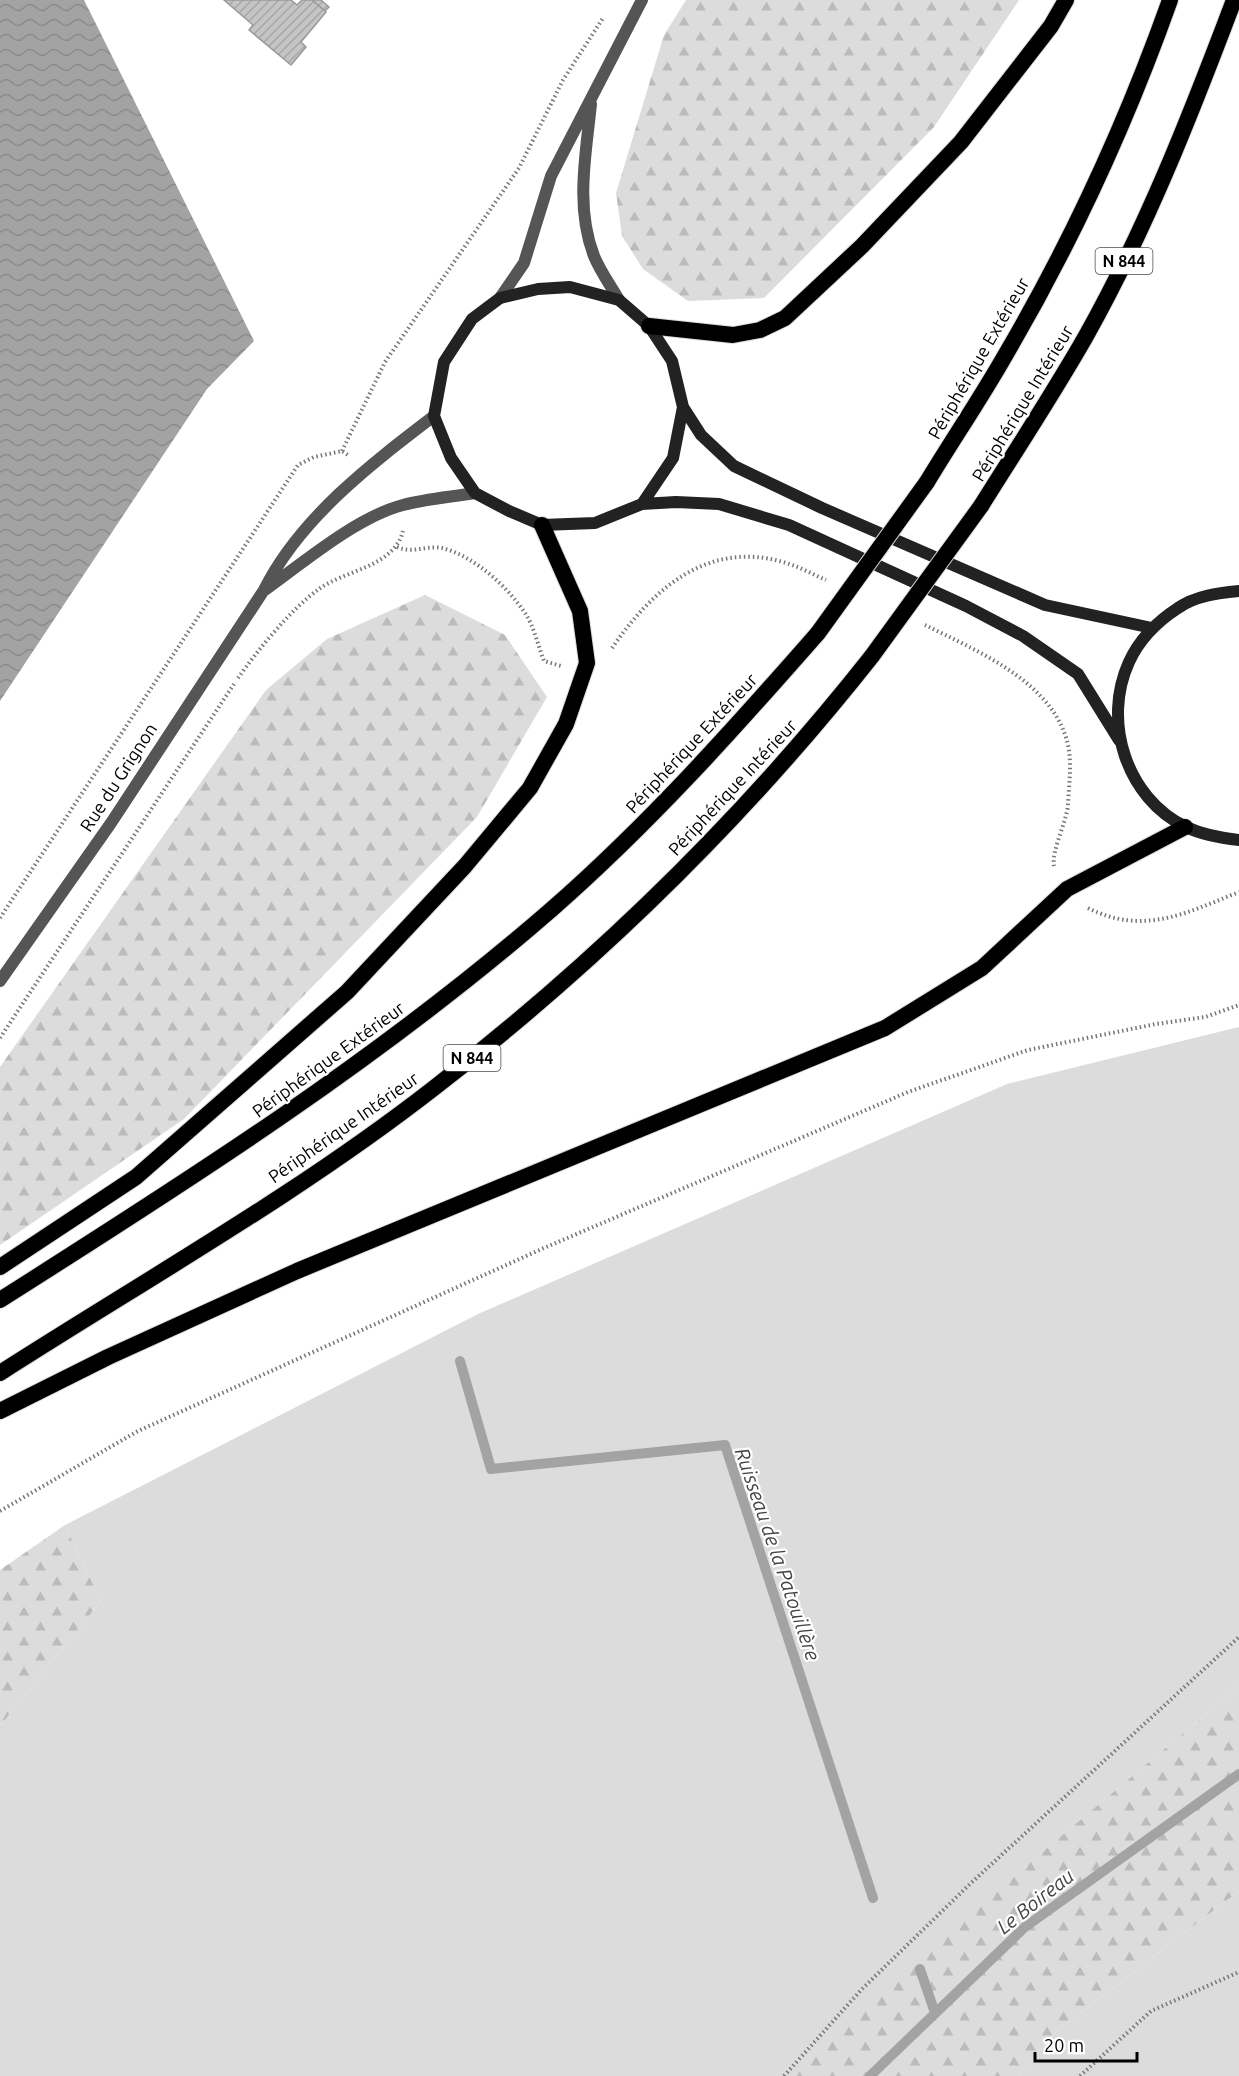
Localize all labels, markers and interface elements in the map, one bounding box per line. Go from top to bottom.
road number: N 844 [1096,248,1152,274]
street label: Périphérique Extérieur [924,274,1032,442]
street label: Périphérique Intérieur [967,321,1077,485]
street label: Périphérique Extérieur [621,669,761,817]
street label: Périphérique Intérieur [664,715,800,859]
street label: Rue du Grignon [76,719,160,835]
street label: Périphérique Extérieur [248,997,408,1121]
road number: N 844 [444,1045,500,1071]
street label: Périphérique Intérieur [264,1068,422,1186]
water label: Ruisseau de la Patouillère [731,1445,825,1663]
water label: Le Boireau [992,1864,1078,1938]
scale bar [1035,2025,1137,2063]
text: 20 m [1044,2035,1084,2055]

